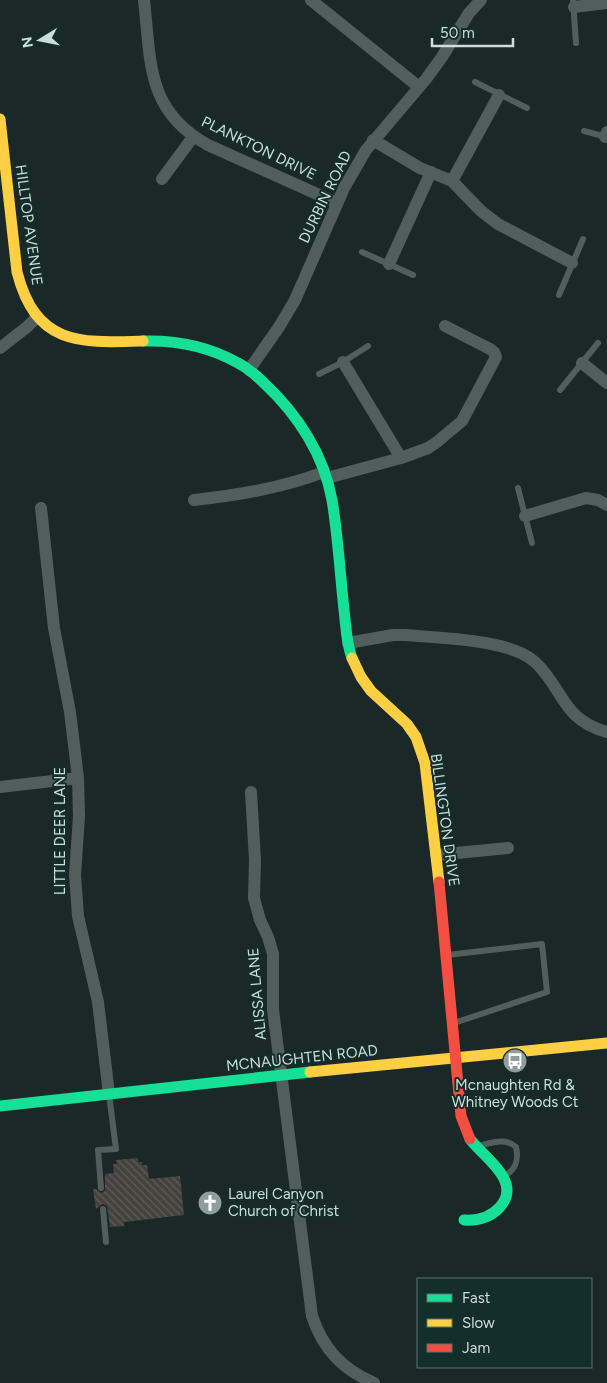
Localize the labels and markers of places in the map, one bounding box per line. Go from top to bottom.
bus stop icon: Mcnaughten Rd & Whitney Woods Ct [502,1048,528,1074]
place label: Mcnaughten Rd & Whitney Woods Ct [451,1076,579,1111]
place label: Laurel Canyon Church of Christ [228,1185,339,1220]
church icon: Laurel Canyon Church of Christ [197,1190,223,1216]

